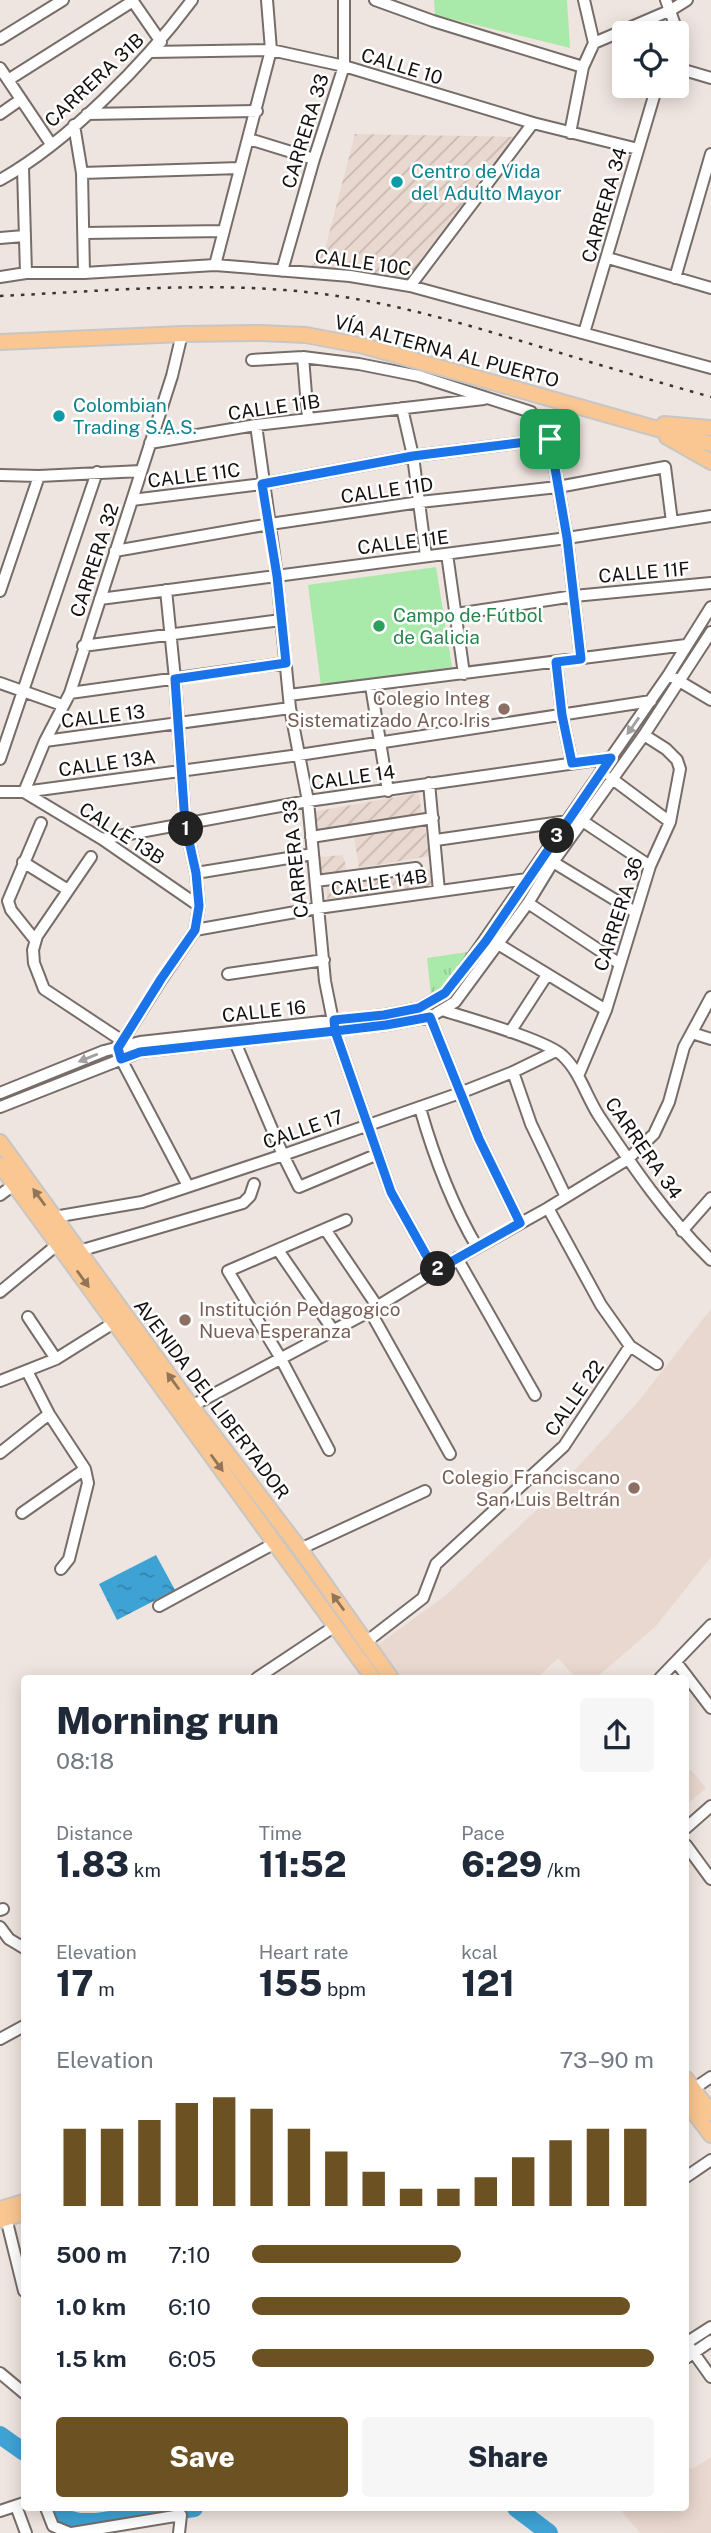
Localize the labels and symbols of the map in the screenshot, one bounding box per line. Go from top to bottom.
street label: CARRERA 31B [40,29,148,131]
street label: CALLE 10 [359,43,445,89]
street label: CARRERA 33 [277,71,333,191]
street label: CARRERA 34 [577,145,631,265]
place label: Centro de Vida del Adulto Mayor [411,160,562,204]
marker: Centro de Vida del Adulto Mayor [389,174,405,190]
street label: CALLE 10C [313,244,413,280]
street label: VÍA ALTERNA AL PUERTO [332,310,562,392]
street label: CALLE 11B [226,390,322,424]
place label: Colombian Trading S.A.S. [73,394,197,438]
marker: Colombian Trading S.A.S. [51,408,67,424]
pin [520,409,580,469]
street label: CALLE 11C [146,458,242,492]
street label: CALLE 11D [339,473,435,507]
street label: CARRERA 32 [65,500,123,620]
street label: CALLE 11E [356,525,450,559]
street label: CALLE 11F [598,557,690,587]
place label: Campo de Fútbol de Galicia [393,604,543,648]
marker: Campo de Fútbol de Galicia [371,618,387,634]
place label: Colegio Integ Sistematizado Arco Iris [287,687,490,731]
street label: CALLE 13 [60,700,146,732]
marker: Colegio Integ Sistematizado Arco Iris [496,701,512,717]
one-way arrow [626,717,640,735]
street label: CALLE 13A [57,745,157,781]
street label: CALLE 14 [310,760,396,794]
street label: CALLE 13B [75,797,169,869]
street label: CARRERA 33 [278,799,312,919]
pin: 1 [168,812,204,846]
pin: 3 [540,818,574,854]
street label: CARRERA 36 [589,854,647,974]
street label: CALLE 14B [329,864,429,900]
street label: CALLE 16 [221,996,307,1026]
one-way arrow [77,1052,98,1063]
street label: CARRERA 34 [601,1093,687,1203]
street label: CALLE 17 [260,1105,346,1153]
one-way arrow [32,1188,46,1206]
pin: 2 [420,1252,456,1286]
one-way arrow [76,1270,90,1288]
street label: AVENIDA DEL LIBERTADOR [130,1295,294,1503]
place label: Institución Pedagogico Nueva Esperanza [199,1298,401,1342]
marker: Institución Pedagogico Nueva Esperanza [177,1312,193,1328]
street label: CALLE 22 [540,1356,608,1440]
one-way arrow [166,1372,180,1390]
one-way arrow [210,1454,224,1472]
place label: Colegio Franciscano San Luis Beltrán [442,1466,620,1510]
marker: Colegio Franciscano San Luis Beltrán [626,1480,642,1496]
one-way arrow [331,1593,345,1611]

